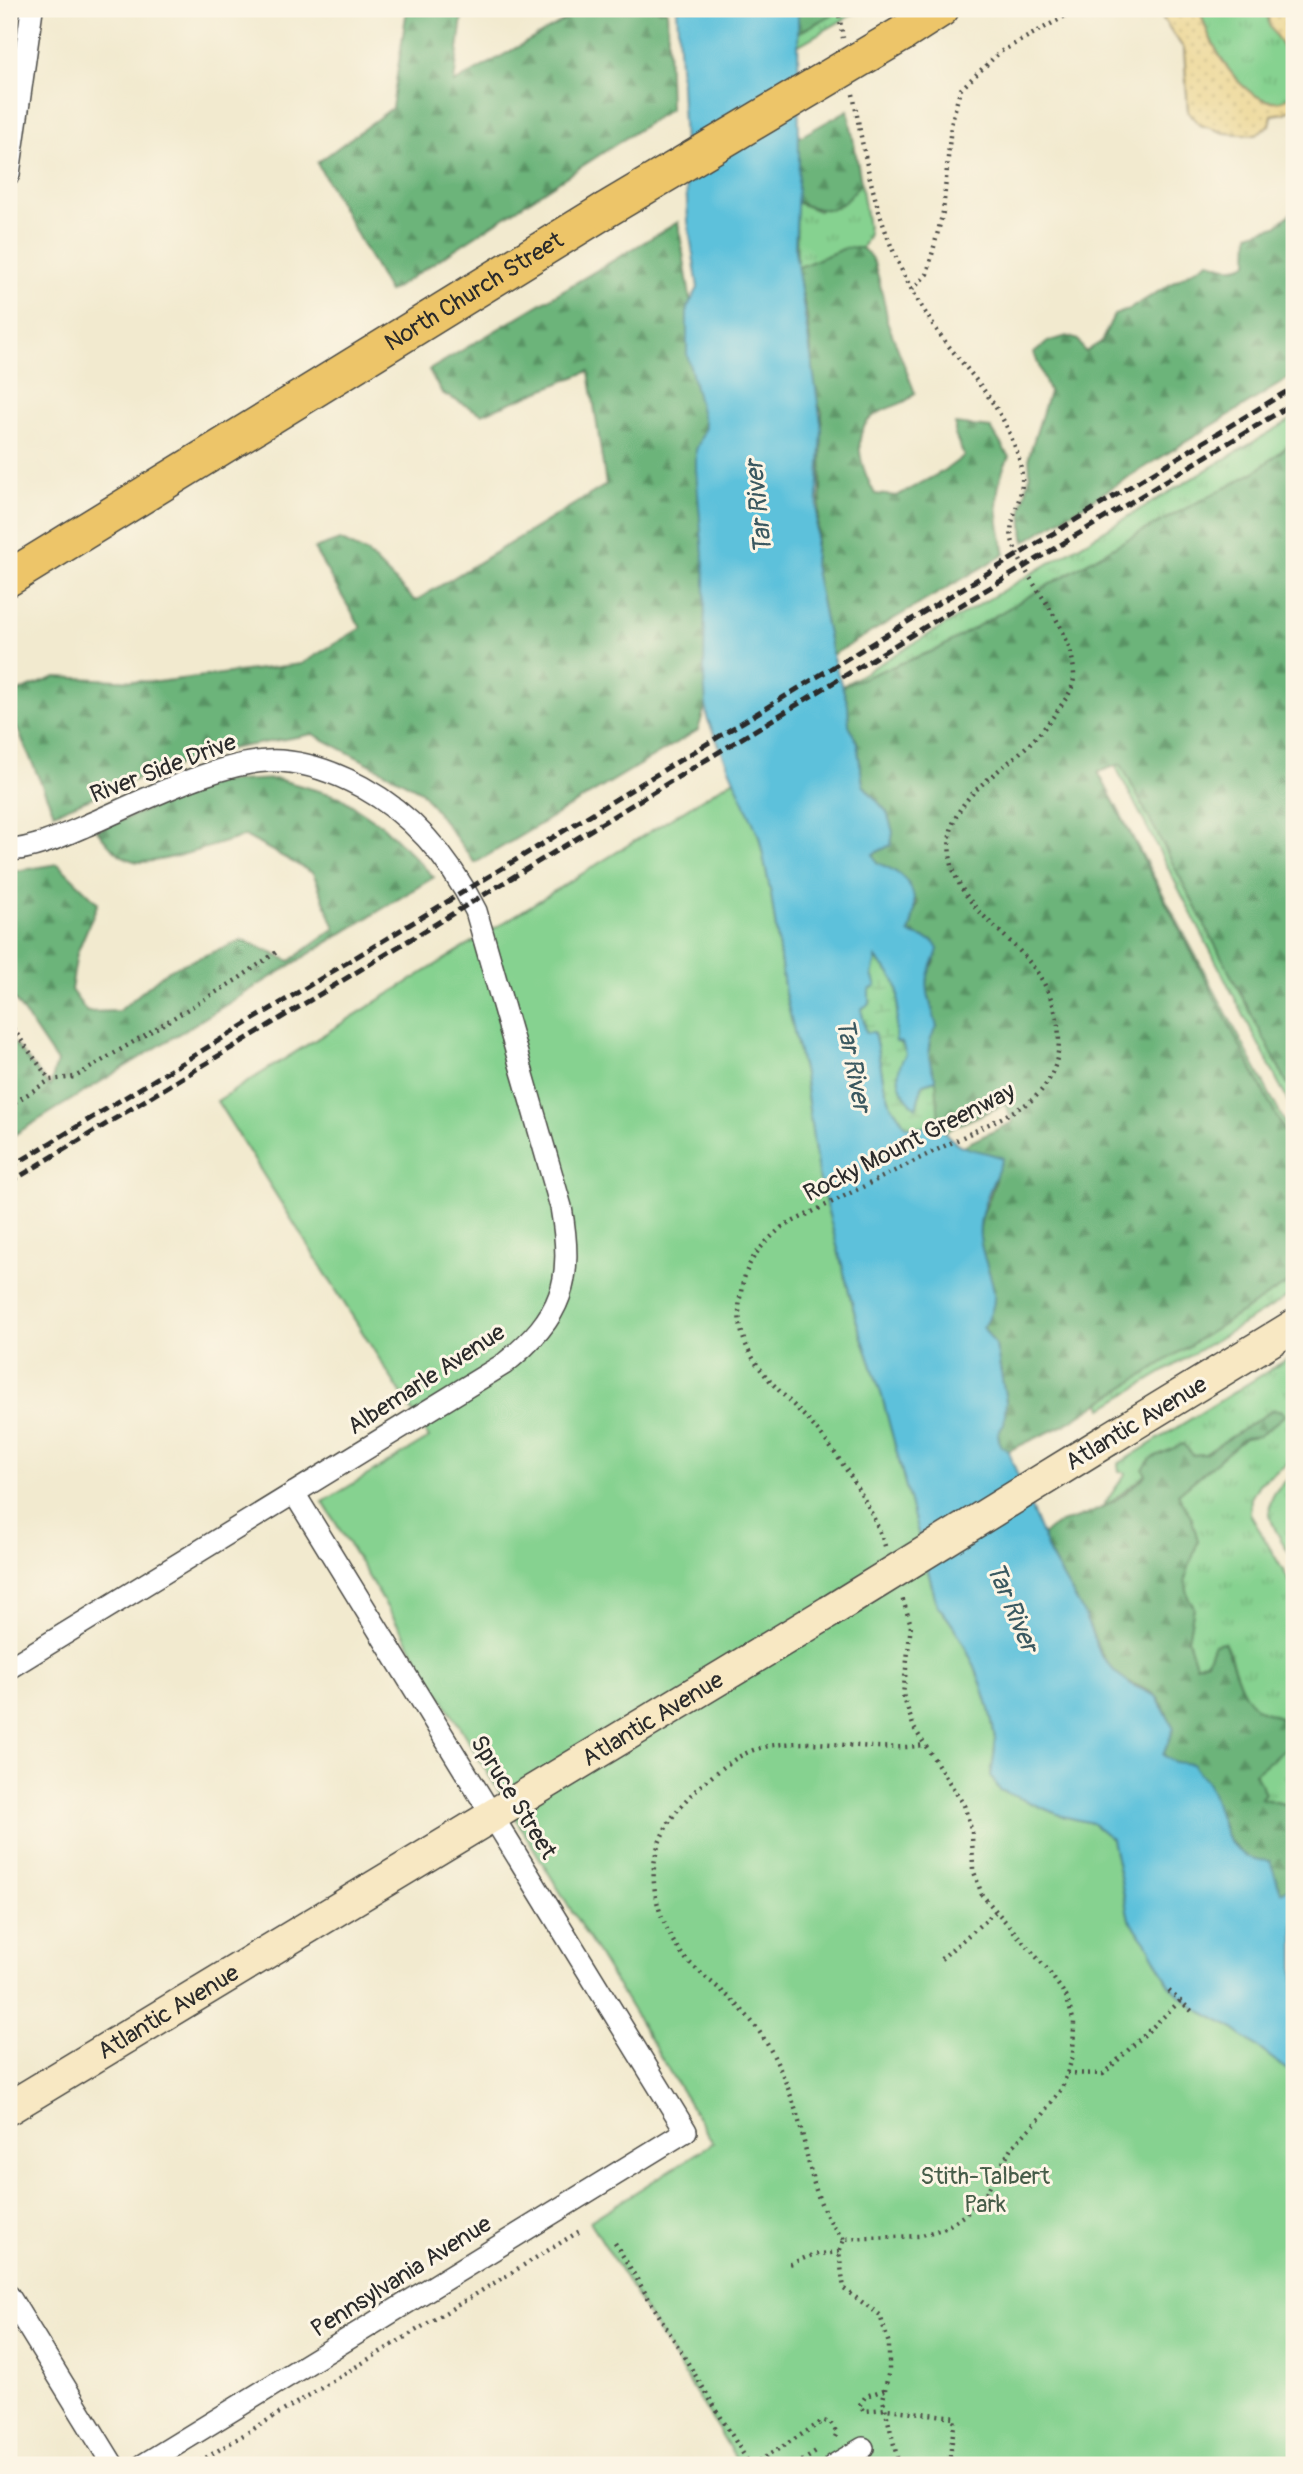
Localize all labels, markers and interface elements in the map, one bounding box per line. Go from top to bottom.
street label: North Church Street [379,226,569,358]
water label: Tar River [738,455,780,555]
street label: River Side Drive [86,727,240,810]
water label: Tar River [828,1016,878,1118]
street label: Rocky Mount Greenway [799,1077,1020,1208]
street label: Albemarle Avenue [342,1318,511,1441]
street label: Atlantic Avenue [1060,1370,1212,1477]
water label: Tar River [979,1558,1047,1660]
street label: Atlantic Avenue [577,1665,729,1773]
street label: Spruce Street [464,1730,563,1865]
street label: Atlantic Avenue [92,1958,245,2066]
park label: Stith-Talbert Park [920,2162,1050,2219]
street label: Pennsylvania Avenue [306,2209,497,2344]

